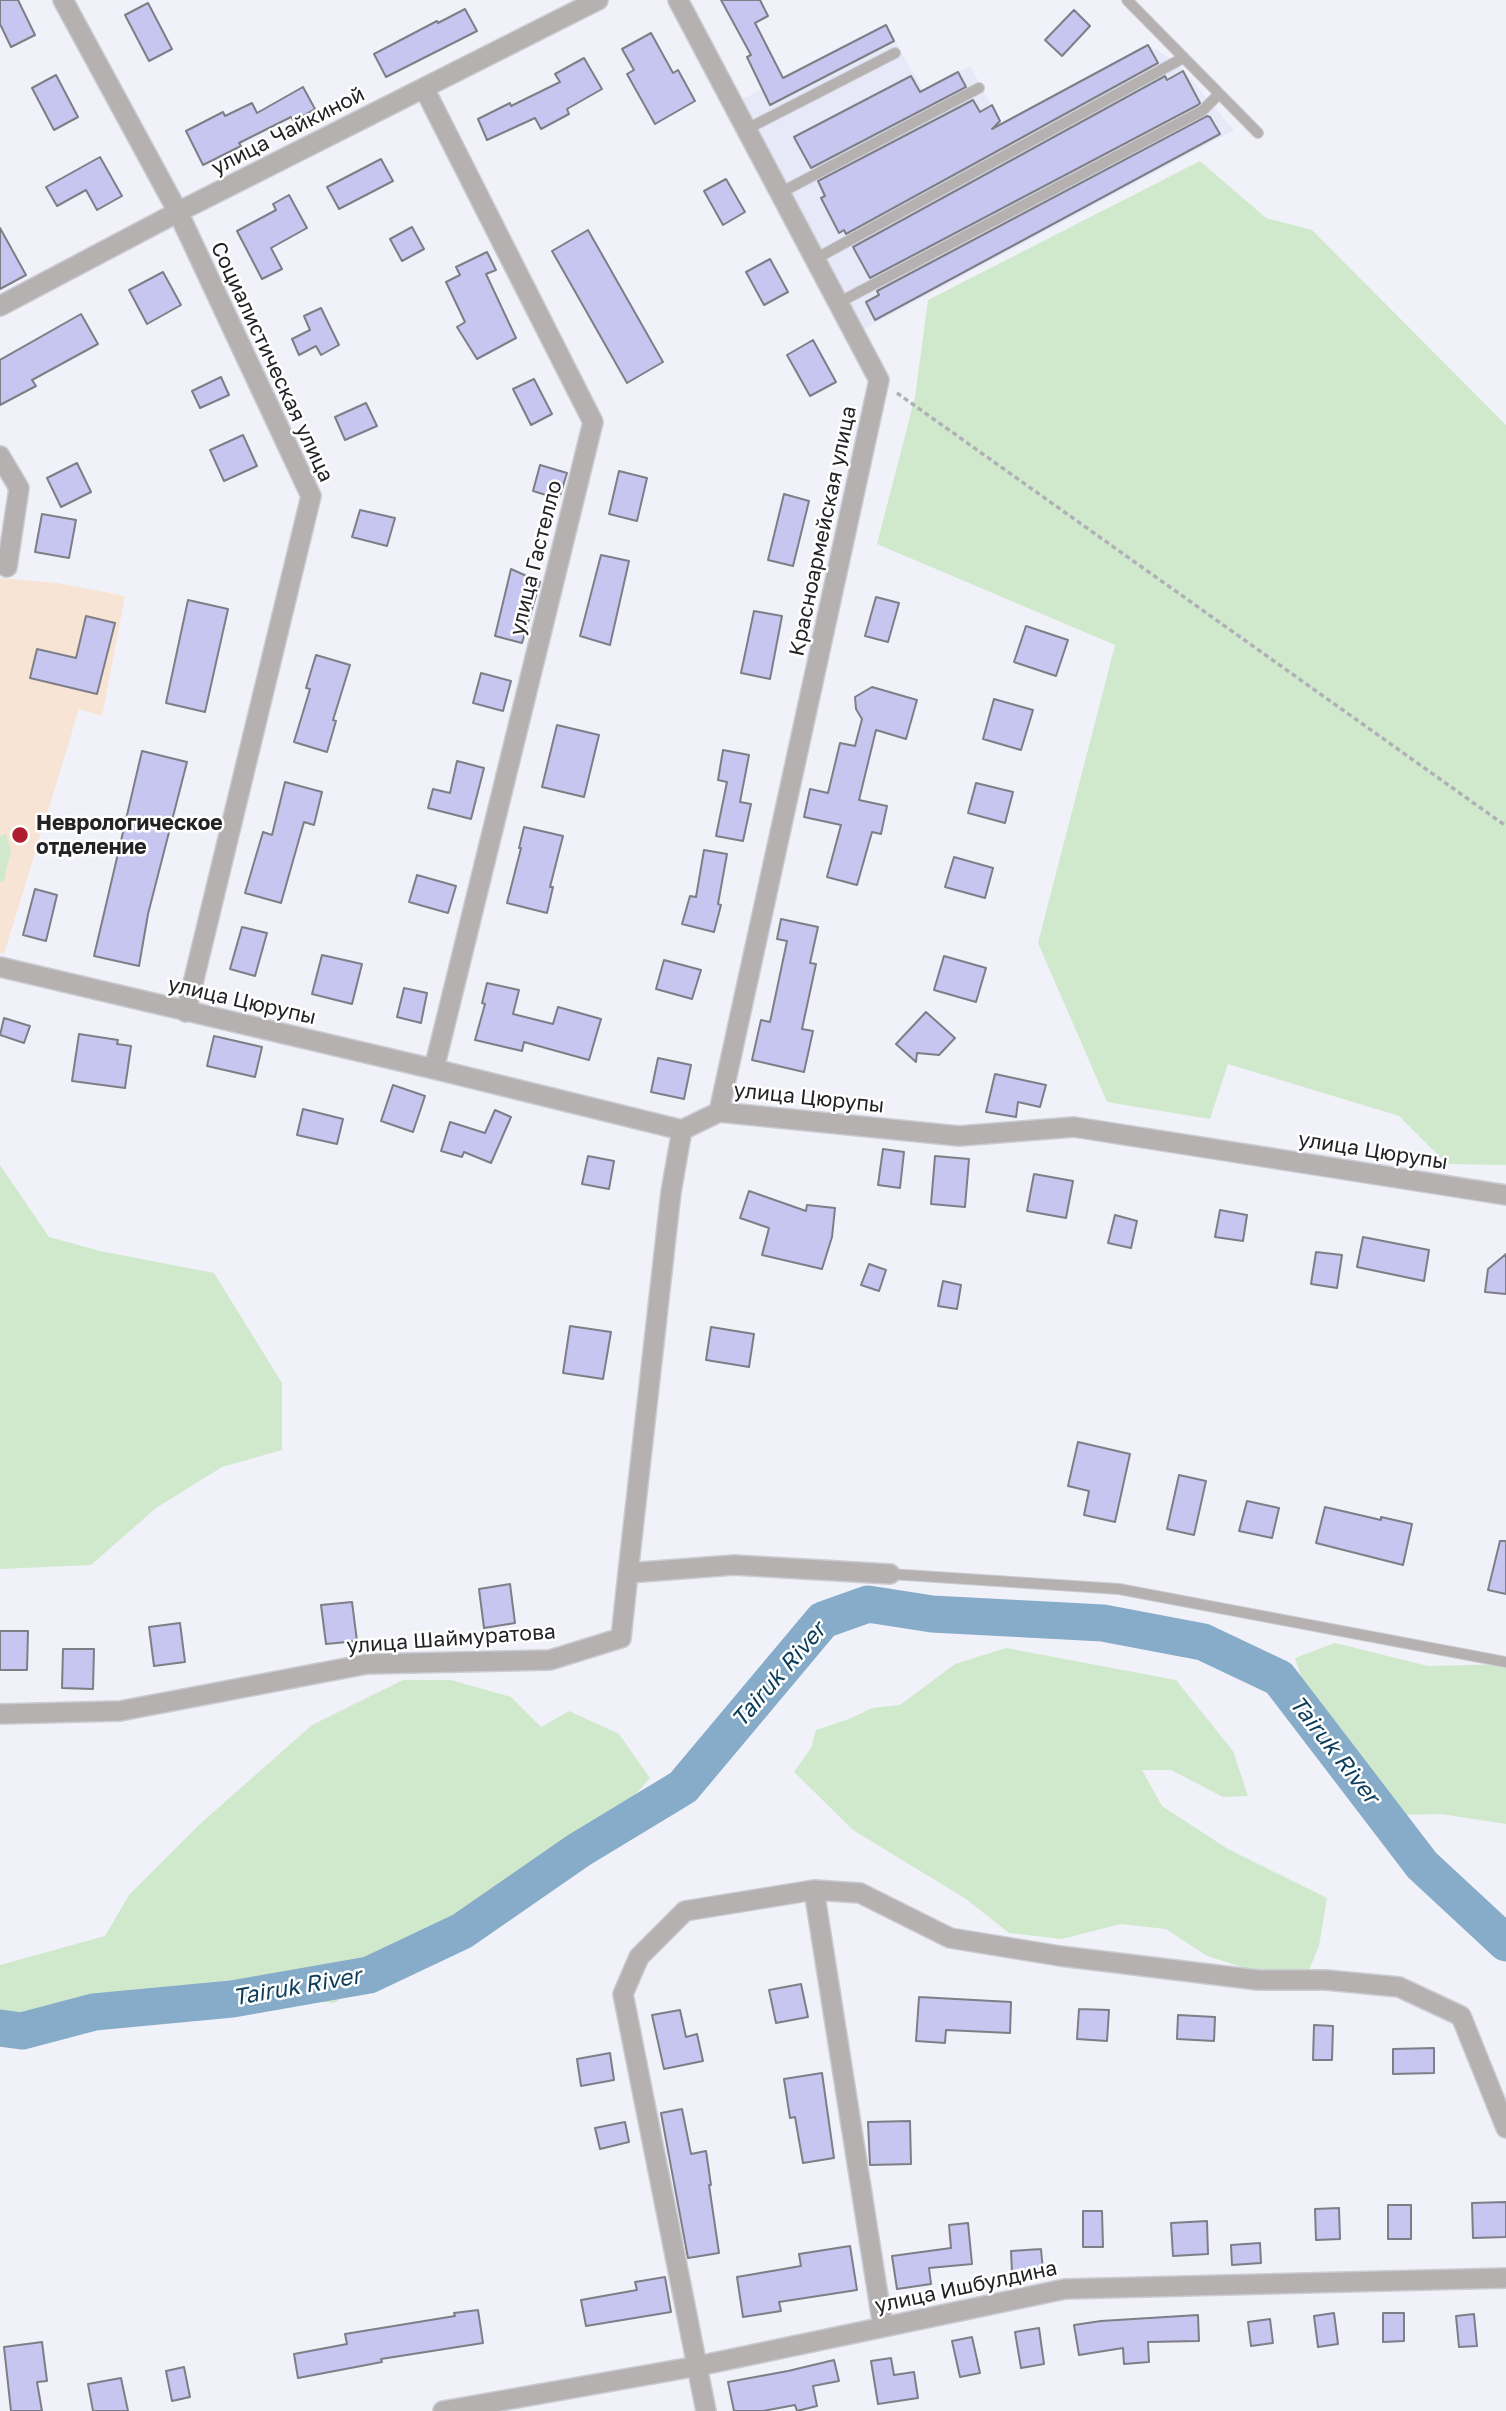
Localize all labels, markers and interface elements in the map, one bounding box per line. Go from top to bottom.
street label: улица Чайкиной [207,81,369,181]
street label: Социалистическая улица [205,238,339,486]
street label: Красноармейская улица [784,404,862,658]
street label: улица Гастелло [505,478,567,638]
place label: Неврологическое отделение [36,810,223,860]
marker: Неврологическое отделение [10,825,30,845]
street label: улица Цюрупы [165,972,319,1030]
street label: улица Цюрупы [732,1078,886,1118]
street label: улица Цюрупы [1296,1127,1450,1175]
water label: Tairuk River [726,1617,832,1733]
street label: улица Шаймуратова [346,1619,556,1659]
water label: Tairuk River [1283,1690,1385,1810]
water label: Tairuk River [231,1962,363,2012]
street label: улица Ишбулдина [873,2255,1059,2319]

